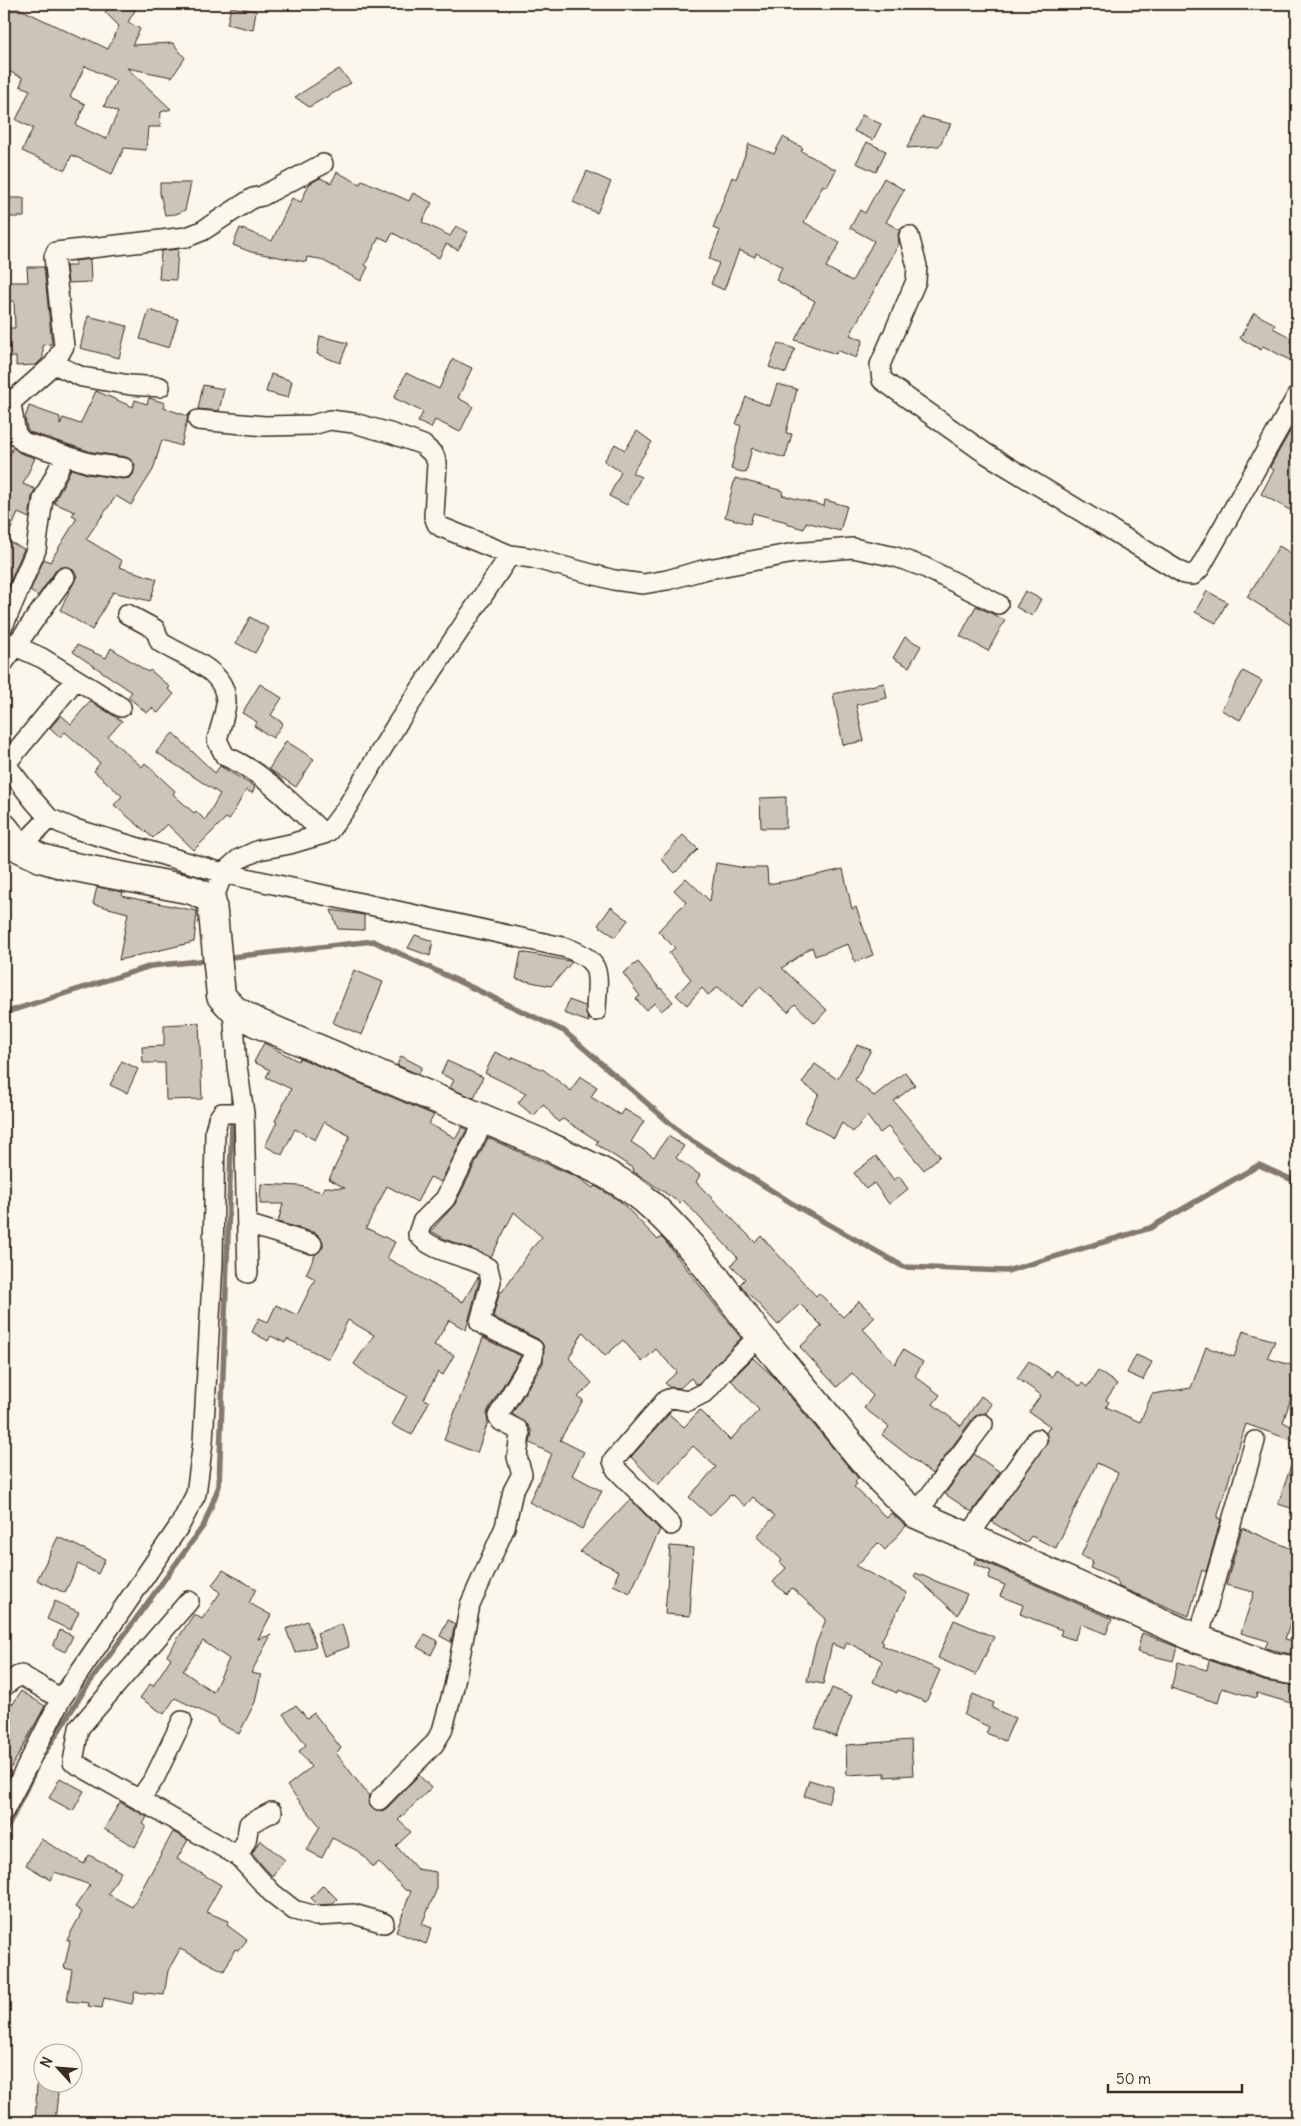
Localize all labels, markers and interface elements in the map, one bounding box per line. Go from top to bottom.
north arrow [32,2044,82,2094]
text: N [36,2054,57,2071]
scale bar [1108,2061,1242,2093]
text: 50 m [1116,2069,1151,2088]

